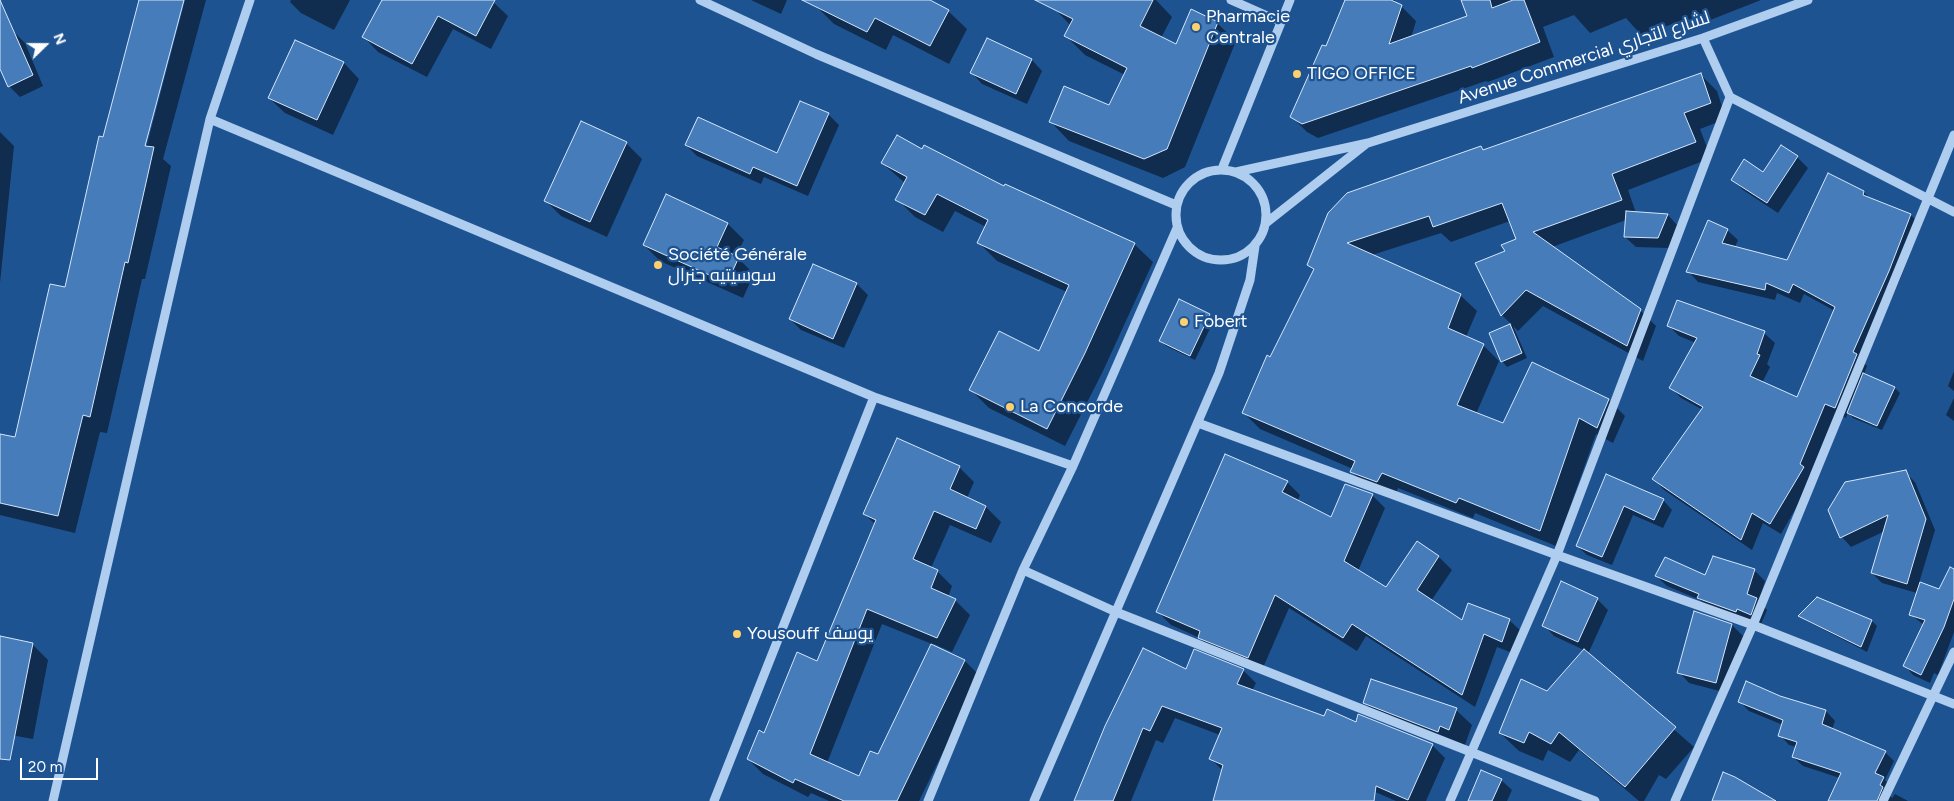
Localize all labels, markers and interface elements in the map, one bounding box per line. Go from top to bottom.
place label: Pharmacie Centrale [1206,6,1290,48]
street label: Avenue Commercial لشارع التجاري [1455,7,1713,109]
north arrow [20,20,70,70]
marker: Pharmacie Centrale [1190,21,1202,33]
text: N [49,31,69,47]
place label: TIGO OFFICE [1307,63,1416,85]
marker: TIGO OFFICE [1291,68,1303,80]
place label: Société Générale سوسيتيه جنرال [668,244,807,286]
marker: Société Générale سوسيتيه جنرال [652,259,664,271]
place label: Fobert [1194,311,1247,333]
marker: Fobert [1178,316,1190,328]
place label: La Concorde [1020,396,1123,418]
marker: La Concorde [1004,401,1016,413]
place label: Yousouff يوسف [747,623,873,645]
marker: Yousouff يوسف [731,628,743,640]
scale bar [22,748,100,780]
text: 20 m [28,758,62,776]

